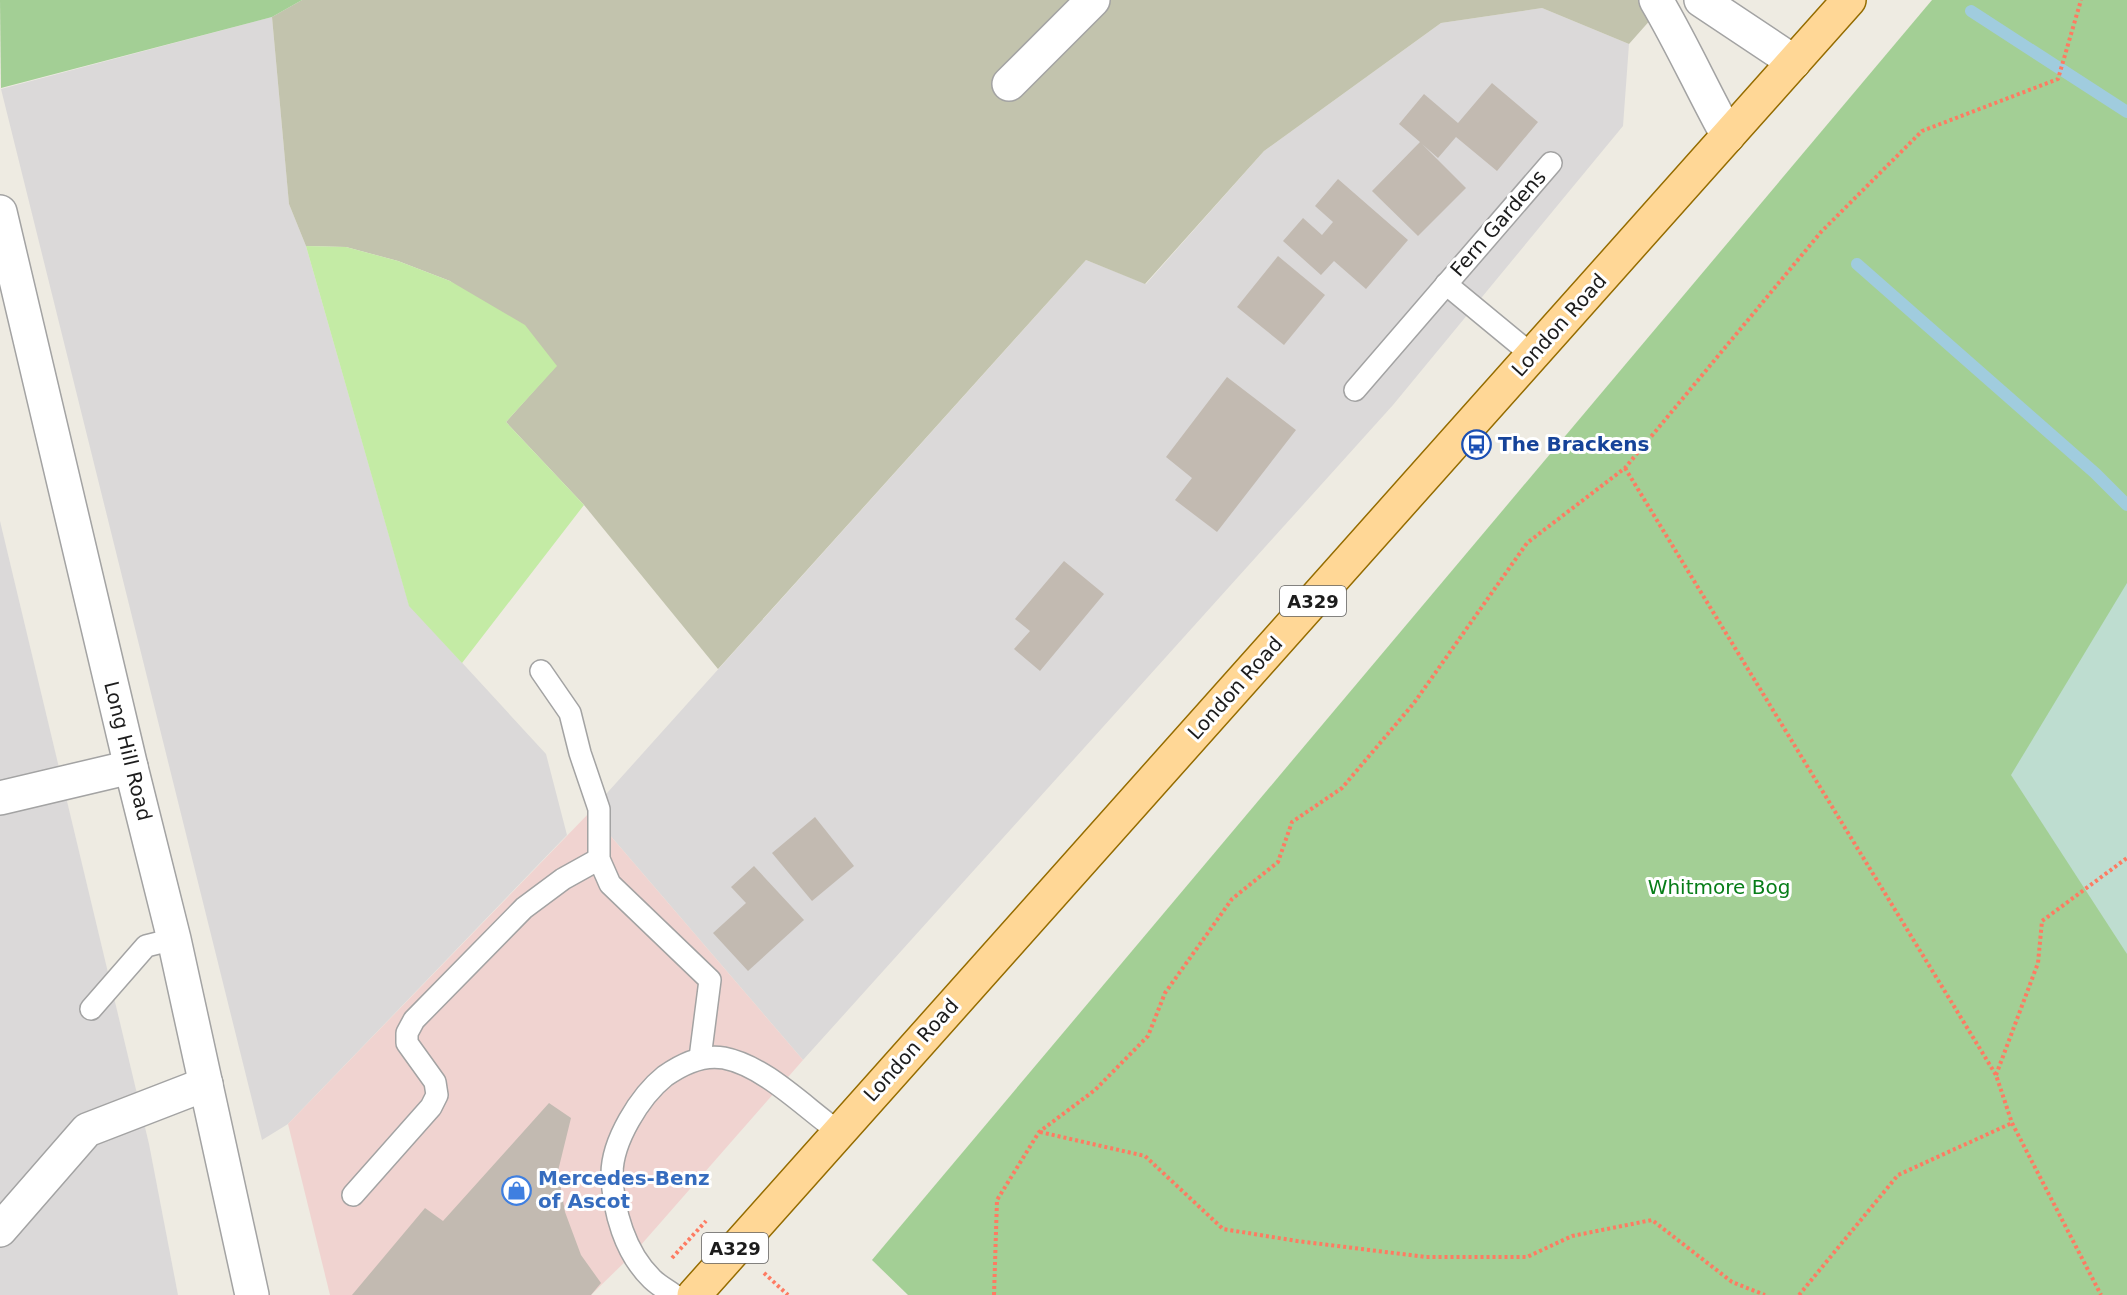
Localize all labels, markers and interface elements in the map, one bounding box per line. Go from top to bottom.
street label: Fern Gardens [1445,165,1551,281]
street label: London Road [1507,269,1611,381]
bus stop icon: The Brackens [1461,428,1493,460]
place label: The Brackens [1498,432,1649,456]
road number: A329 [1280,586,1346,616]
street label: London Road [1183,632,1287,744]
street label: Long Hill Road [99,679,157,823]
park label: Whitmore Bog [1648,875,1790,899]
street label: London Road [859,994,963,1106]
place label: Mercedes-Benz of Ascot [538,1166,710,1213]
shop icon: Mercedes-Benz of Ascot [501,1174,533,1206]
road number: A329 [702,1233,768,1263]

